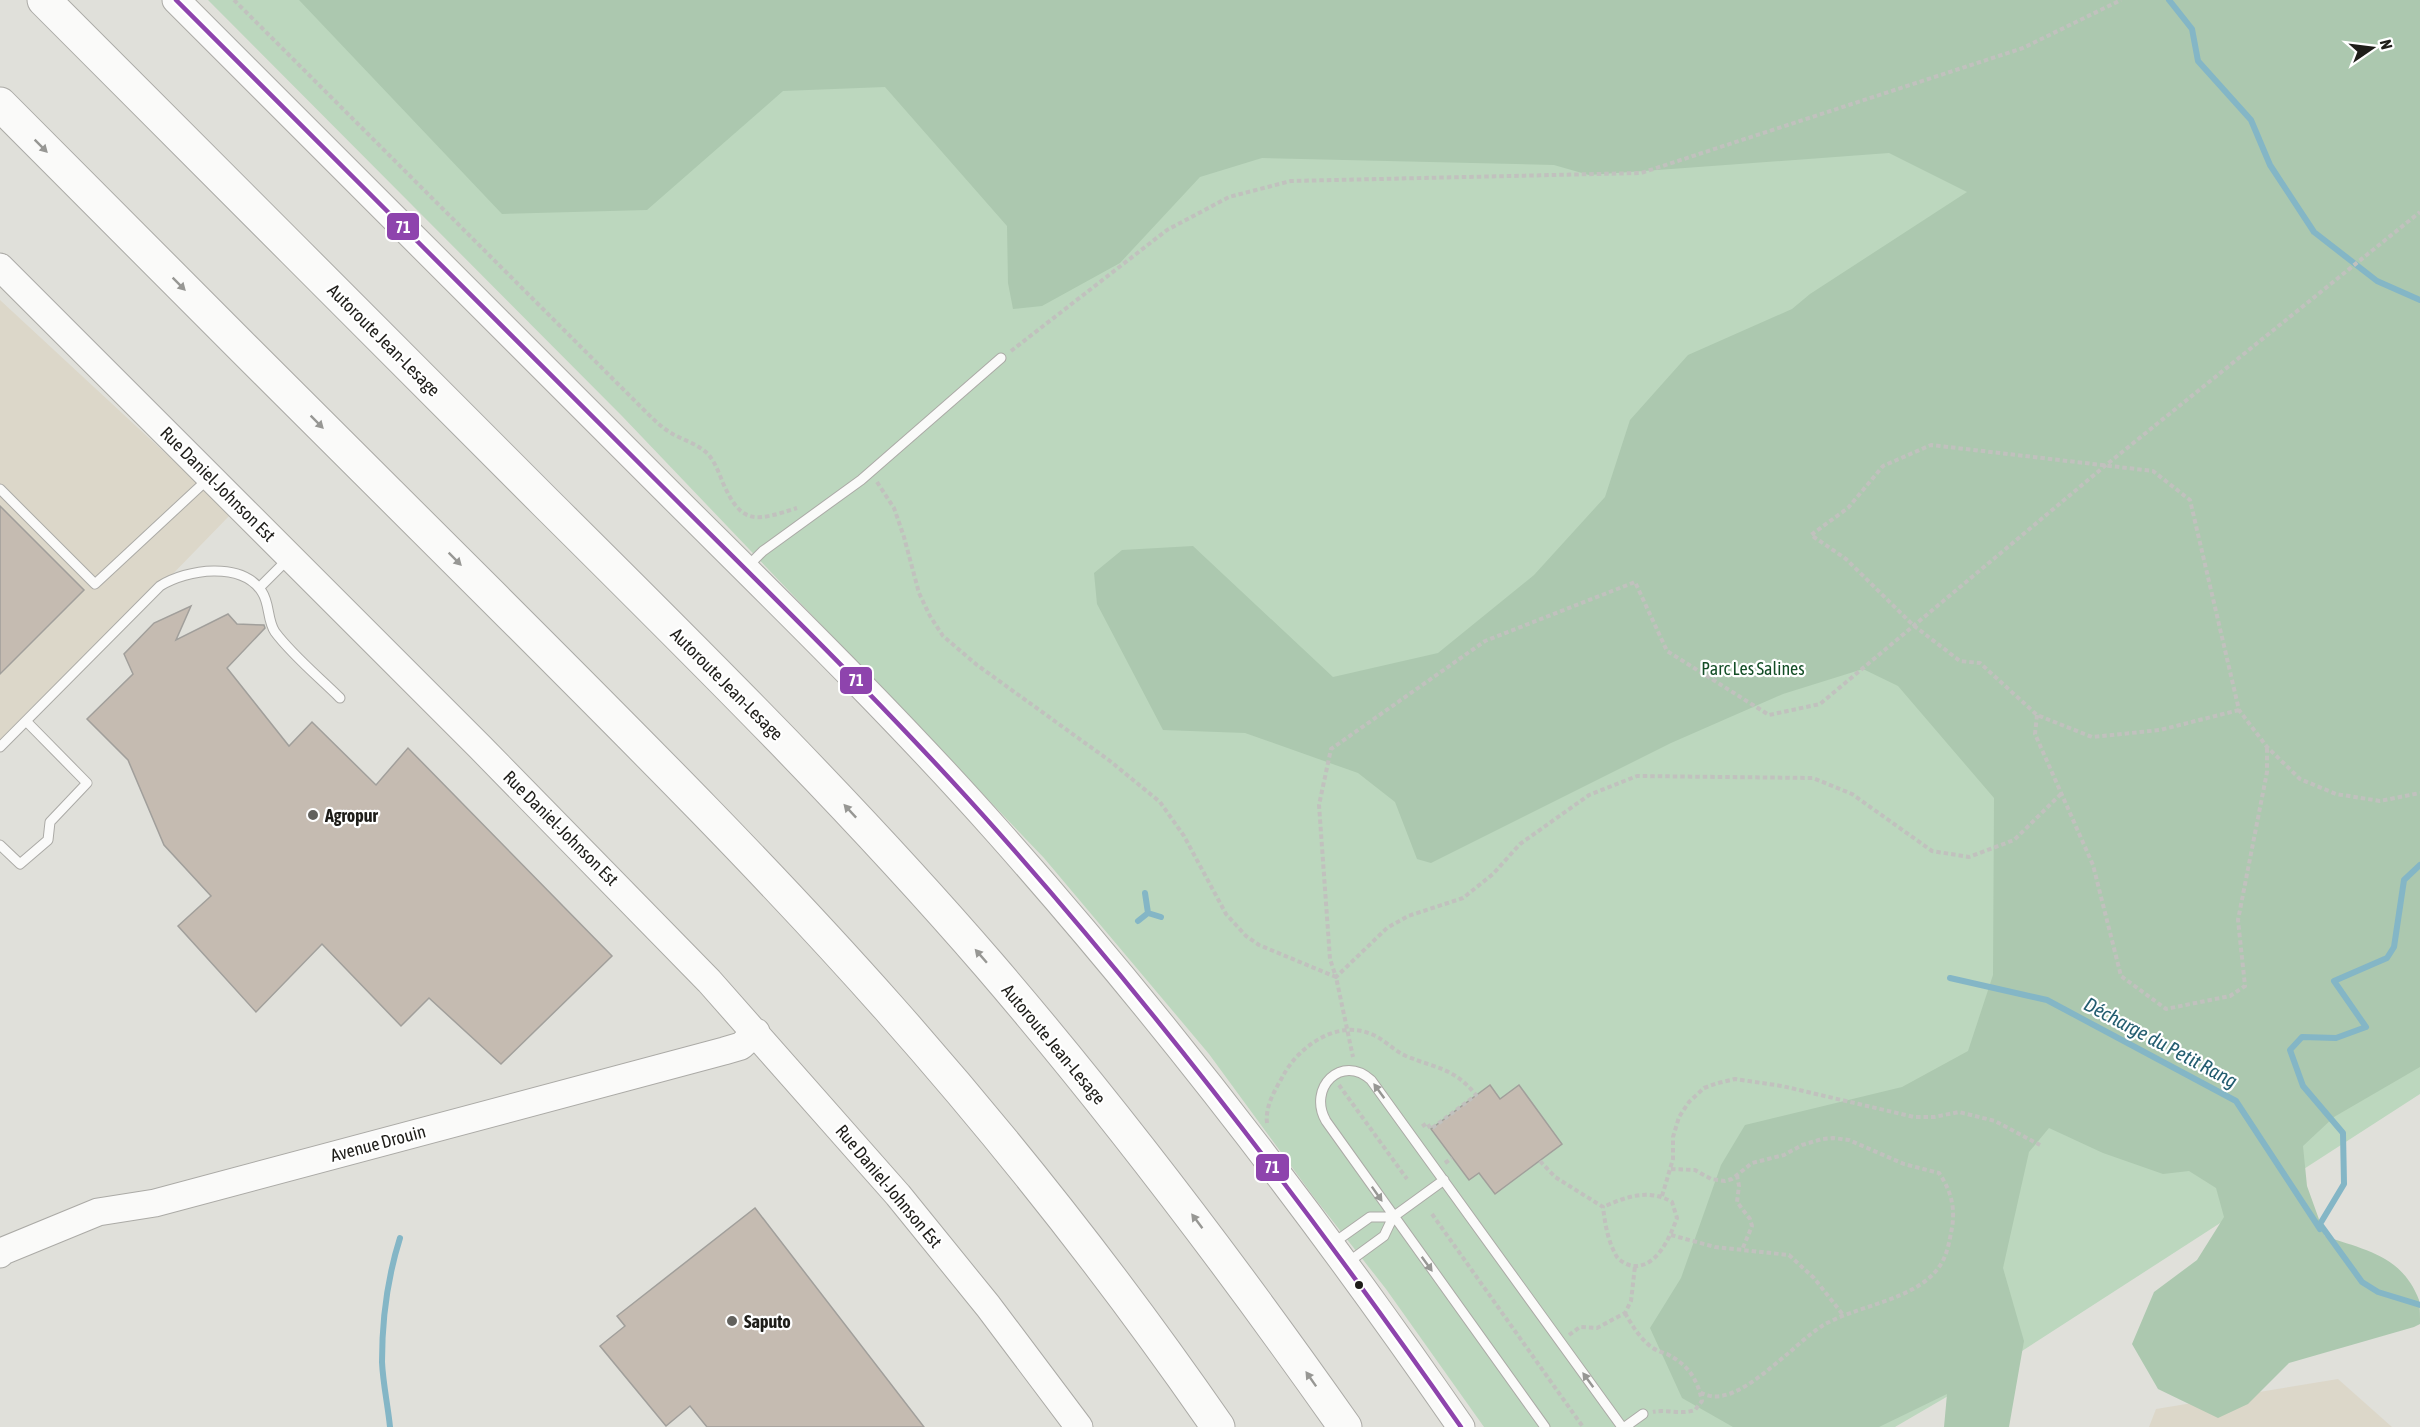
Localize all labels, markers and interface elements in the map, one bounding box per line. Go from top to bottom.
north arrow [2342,18,2402,78]
text: N [2377,38,2396,51]
one-way arrow [34,138,48,152]
line badge: 71 [386,212,420,241]
text: 71 [395,218,411,236]
one-way arrow [172,276,186,290]
street label: Autoroute Jean-Lesage [324,280,444,400]
one-way arrow [310,414,324,428]
street label: Rue Daniel-Johnson Est [156,422,280,546]
one-way arrow [448,552,462,567]
street label: Autoroute Jean-Lesage [667,624,787,744]
park label: Parc Les Salines [1701,658,1805,679]
line badge: 71 [839,666,873,695]
text: 71 [848,671,864,689]
street label: Rue Daniel-Johnson Est [499,766,623,890]
one-way arrow [844,804,858,818]
place label: Agropur [324,805,379,826]
marker: Agropur [306,808,320,822]
one-way arrow [975,949,988,964]
street label: Autoroute Jean-Lesage [998,980,1110,1108]
water label: Décharge du Petit Rang [2080,992,2242,1092]
one-way arrow [1373,1083,1385,1098]
street label: Avenue Drouin [328,1120,428,1166]
street label: Rue Daniel-Johnson Est [831,1120,947,1252]
line badge: 71 [1255,1153,1290,1182]
text: 71 [1264,1158,1280,1176]
one-way arrow [1371,1185,1383,1201]
one-way arrow [1191,1214,1203,1229]
one-way arrow [1421,1257,1433,1272]
unlabelled marker [1353,1279,1365,1291]
place label: Saputo [744,1311,791,1332]
marker: Saputo [725,1314,739,1328]
one-way arrow [1305,1372,1317,1388]
one-way arrow [1582,1372,1594,1388]

